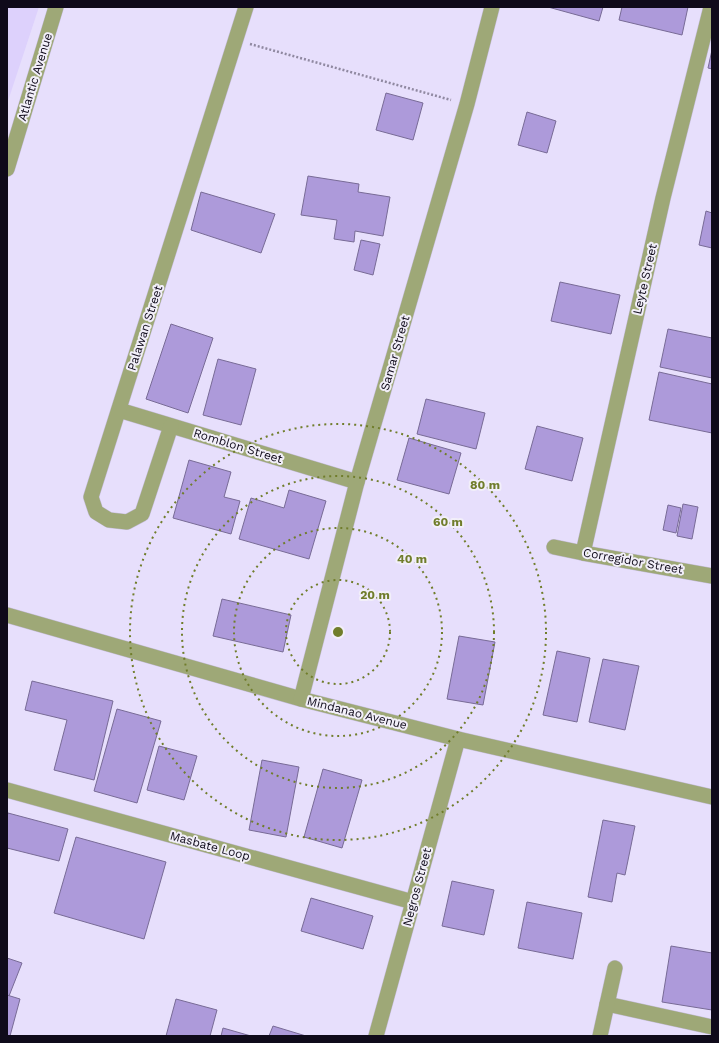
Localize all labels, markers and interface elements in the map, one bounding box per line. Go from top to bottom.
street label: Atlantic Avenue [15,31,55,123]
street label: Leyte Street [630,242,660,316]
street label: Palawan Street [125,284,165,372]
street label: Samar Street [378,314,412,392]
street label: Romblon Street [192,426,284,466]
text: 80 m [470,478,500,492]
text: 60 m [433,515,463,529]
street label: Corregidor Street [582,545,684,577]
text: 40 m [397,552,427,566]
text: 20 m [360,588,390,602]
centre of rings [331,625,345,639]
street label: Mindanao Avenue [305,694,409,732]
street label: Masbate Loop [168,829,252,863]
street label: Negros Street [400,846,434,928]

